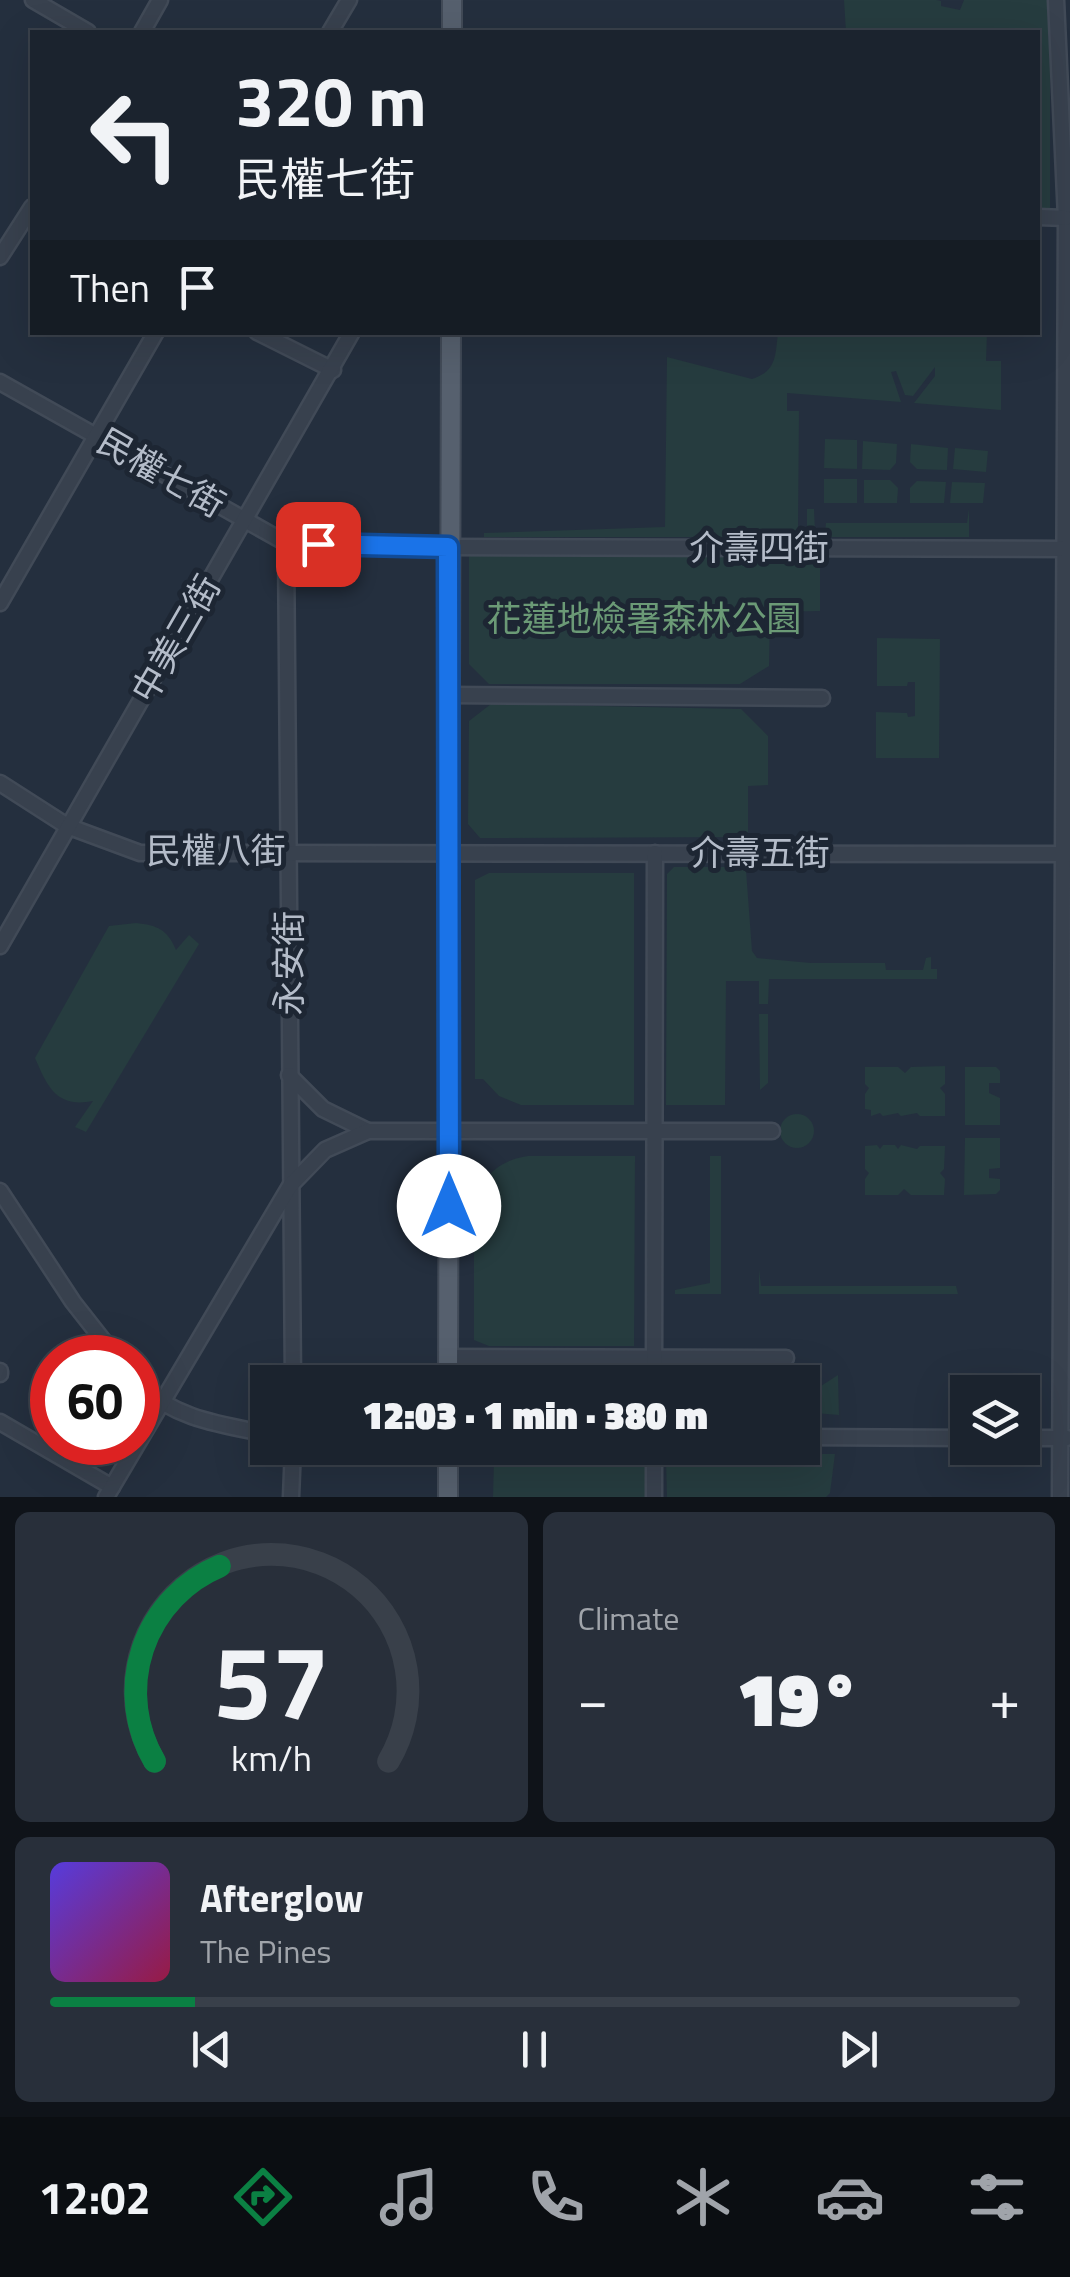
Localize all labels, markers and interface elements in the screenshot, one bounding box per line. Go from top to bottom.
text: 320 m [235,47,427,153]
icon: left [70,70,200,200]
text: 民權七街 [235,144,415,212]
text: Then [70,259,150,317]
icon: arrive [170,260,225,315]
street label: 民權七街 [87,414,236,531]
pin [276,502,361,587]
icon: arrive [291,517,346,572]
street label: 介壽四街 [689,520,829,574]
street label: 中美三街 [117,564,234,713]
park label: 花蓮地檢署森林公園 [486,591,802,645]
street label: 民權八街 [146,823,286,877]
street label: 介壽五街 [690,825,830,879]
street label: 永安街 [261,910,315,1016]
position arrow [397,1154,501,1258]
speed limit sign: 60 [30,1335,160,1465]
map controls [950,1375,1040,1465]
button: layers [950,1375,1040,1465]
text: 12:03 · 1 min · 380 m [362,1386,708,1444]
text: Climate [578,1594,679,1642]
text: 57 [213,1601,329,1759]
text: 19° [737,1641,861,1755]
text: − [578,1657,608,1740]
text: + [989,1657,1020,1740]
text: km/h [231,1730,312,1785]
text: Afterglow [200,1869,364,1927]
text: The Pines [200,1927,331,1975]
icon: previous [184,2022,239,2077]
icon: pause [507,2022,562,2077]
icon: next [831,2022,886,2077]
icon: directions [228,2162,298,2232]
icon: music [374,2162,444,2232]
icon: phone [521,2162,591,2232]
icon: climate [668,2162,738,2232]
icon: car [815,2162,885,2232]
icon: filters [962,2162,1032,2232]
text: 12:02 [38,2163,151,2231]

